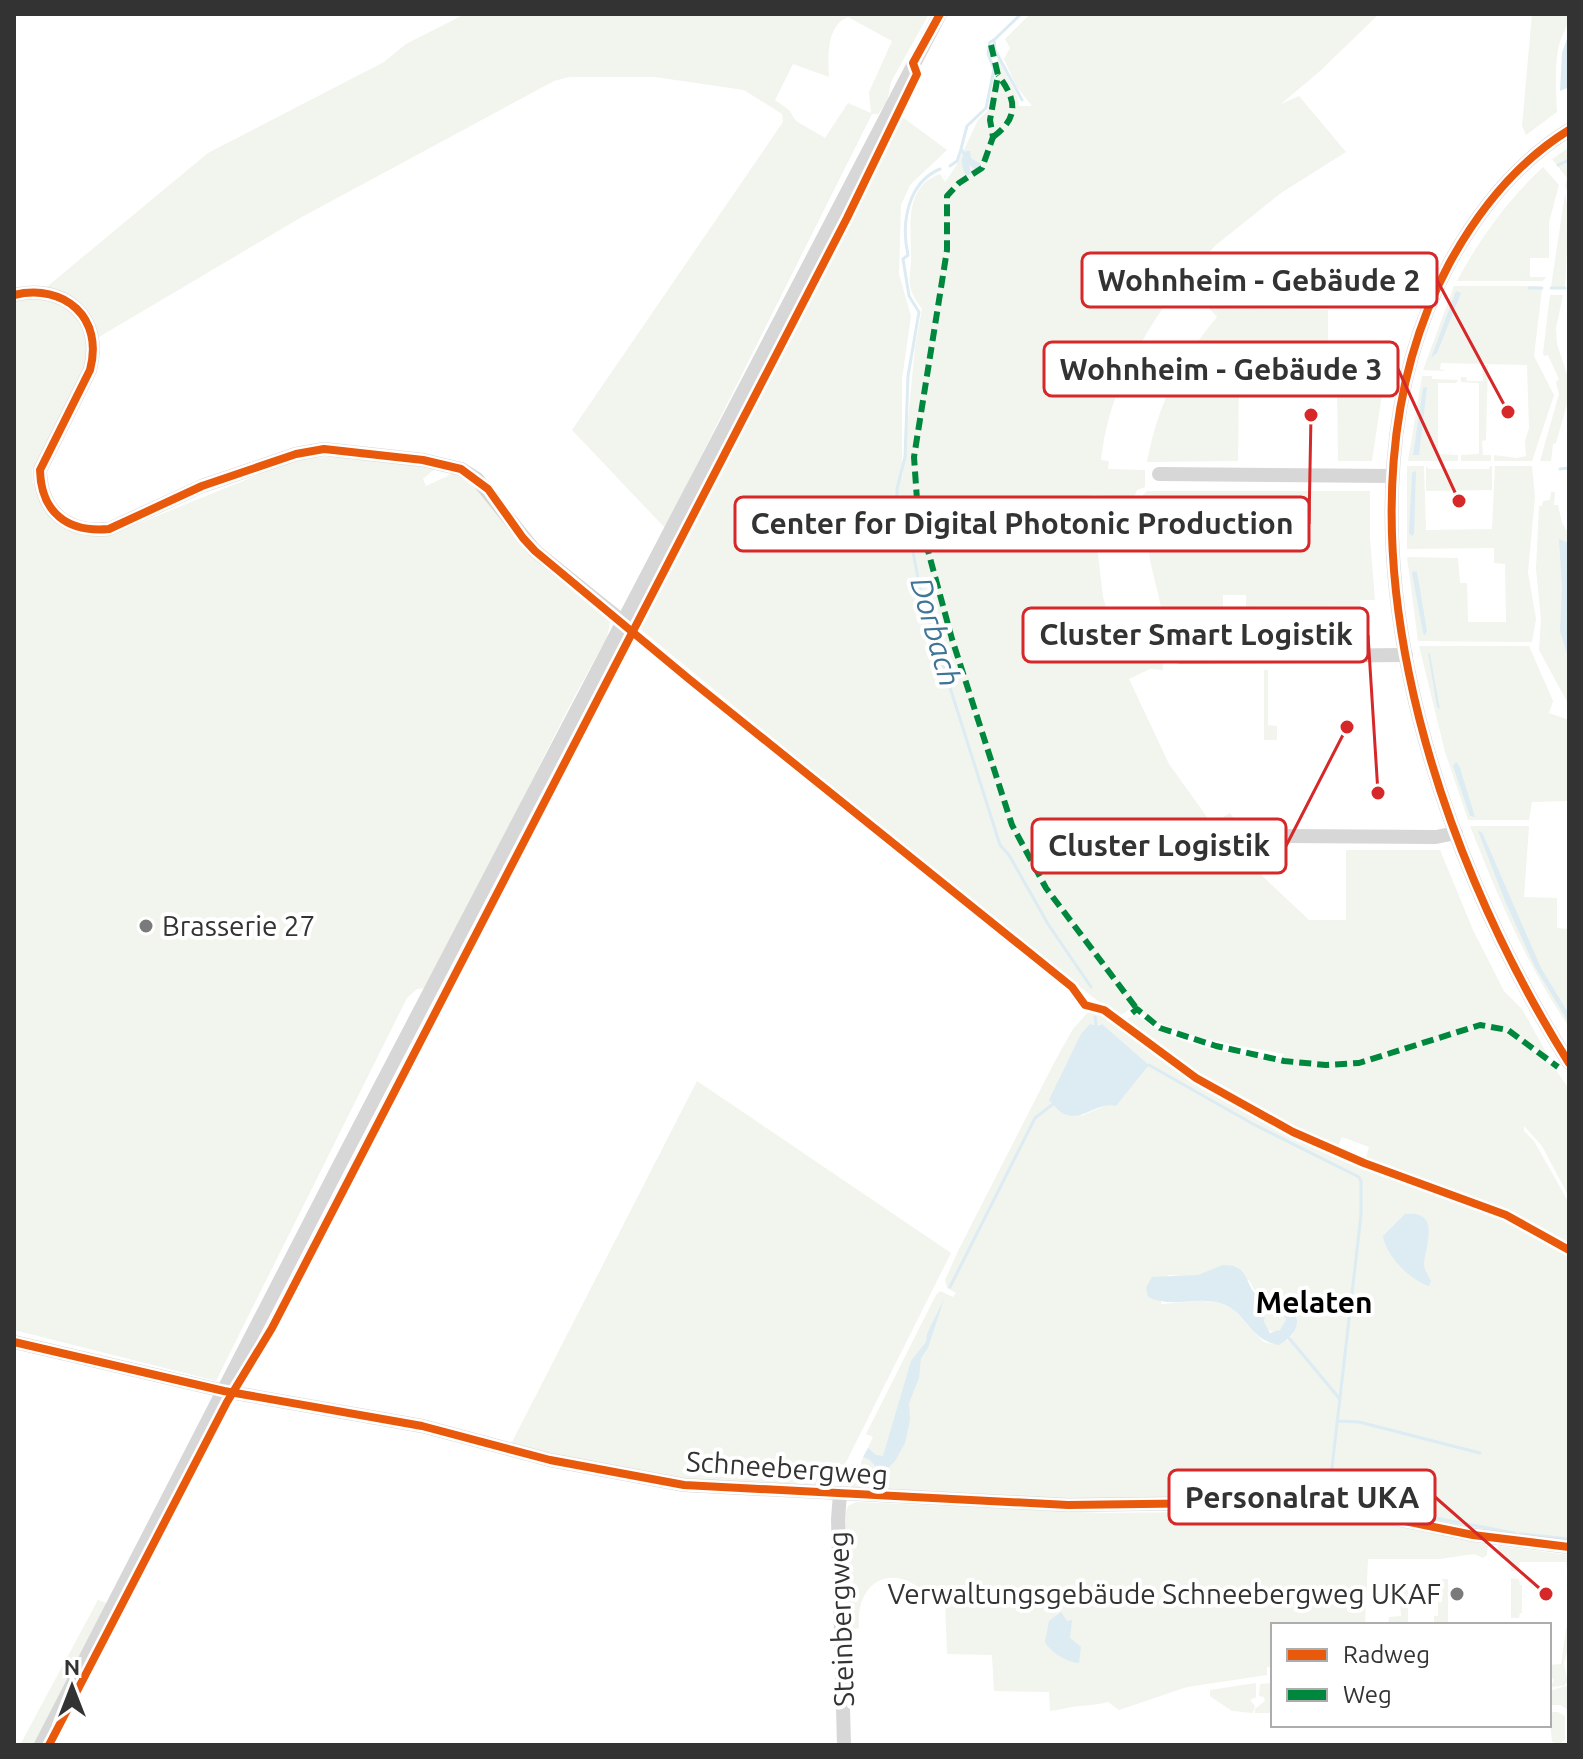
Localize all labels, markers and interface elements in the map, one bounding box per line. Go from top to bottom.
callout: Wohnheim - Gebäude 2 [1082,253,1437,307]
text: Wohnheim - Gebäude 2 [1098,263,1420,297]
callout: Wohnheim - Gebäude 3 [1044,342,1398,396]
text: Wohnheim - Gebäude 3 [1060,352,1382,386]
callout: Center for Digital Photonic Production [735,497,1309,551]
text: Center for Digital Photonic Production [751,506,1293,540]
water label: Dorbach [904,573,968,690]
callout: Cluster Smart Logistik [1023,608,1368,662]
text: Cluster Smart Logistik [1039,617,1353,651]
callout: Cluster Logistik [1032,819,1286,873]
text: Cluster Logistik [1048,828,1270,862]
place label: Brasserie 27 [162,910,315,941]
marker: Brasserie 27 [137,917,155,935]
district label: Melaten [1255,1285,1373,1319]
street label: Schneebergweg [685,1445,889,1490]
callout: Personalrat UKA [1169,1470,1435,1524]
text: Personalrat UKA [1185,1480,1419,1514]
street label: Steinbergweg [822,1531,859,1707]
place label: Verwaltungsgebäude Schneebergweg UKAF [888,1578,1441,1609]
marker: Verwaltungsgebäude Schneebergweg UKAF [1448,1585,1466,1603]
legend [1271,1623,1551,1727]
text: Radweg [1343,1641,1430,1668]
north arrow [32,1647,112,1727]
text: N [64,1654,80,1679]
text: Weg [1343,1681,1392,1708]

